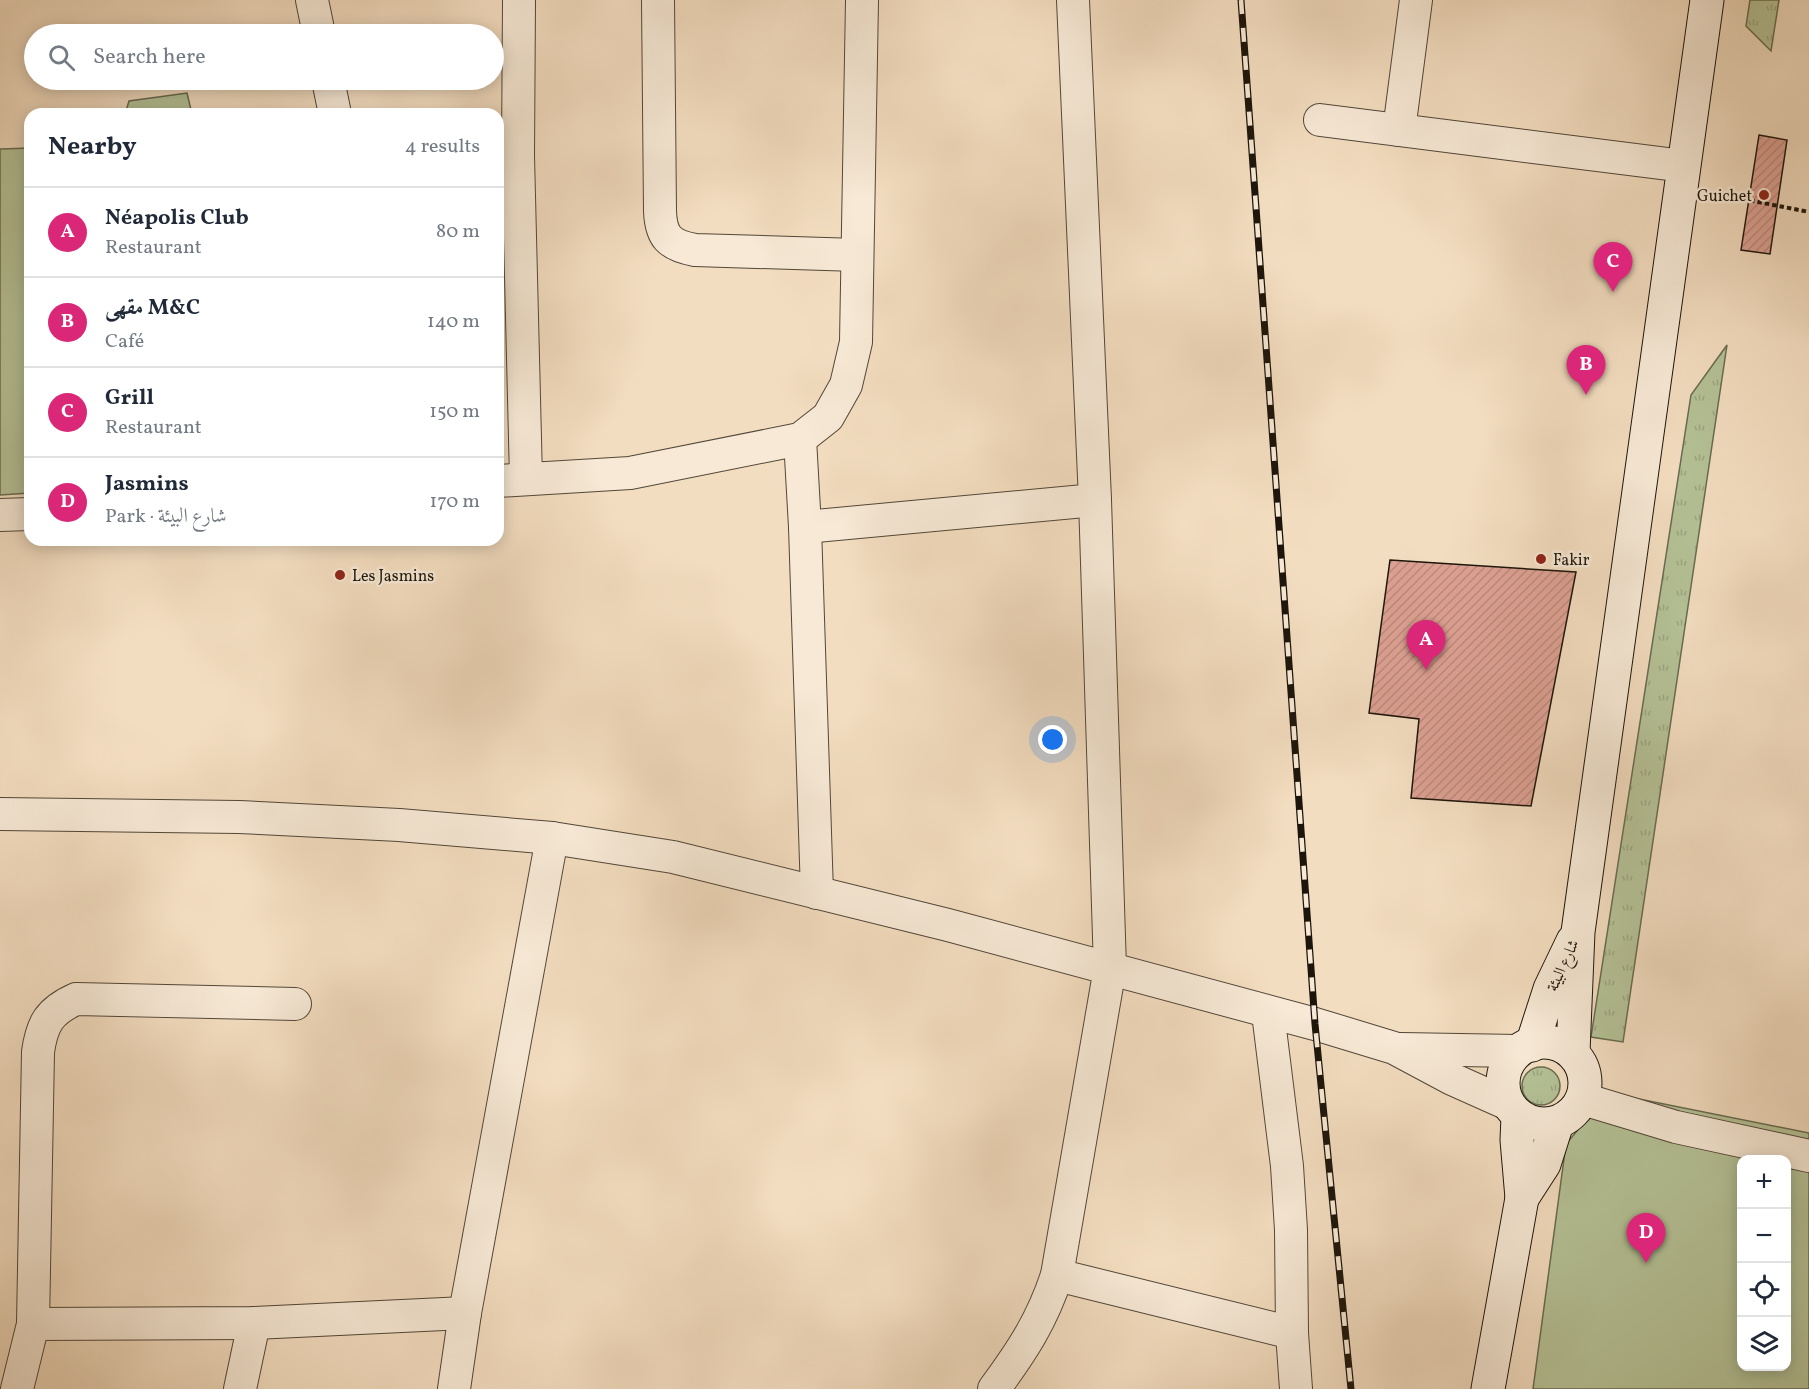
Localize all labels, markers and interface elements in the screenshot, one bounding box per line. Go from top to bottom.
search box [24,24,504,90]
icon: search [45,41,78,74]
text: Search here [93,42,206,73]
text: Nearby [48,129,137,165]
text: 4 results [405,133,480,161]
place label: Guichet [1697,186,1752,208]
marker: Guichet [1757,188,1771,202]
text: Néapolis Club [105,203,249,234]
text: A [60,218,75,246]
text: 80 m [436,218,480,246]
text: Restaurant [105,234,202,262]
pin: C [1594,242,1632,292]
text: مقهى M&C [105,293,200,324]
text: B [61,308,74,336]
text: 140 m [427,308,480,336]
text: Café [105,328,144,356]
pin: B [1566,346,1606,395]
text: Grill [105,383,154,414]
text: C [61,398,74,426]
text: 150 m [429,398,480,426]
text: Restaurant [105,414,202,442]
text: Jasmins [105,469,189,500]
text: D [60,488,75,516]
text: 170 m [430,488,480,516]
text: Park · شارع البيئة [105,503,227,531]
place label: Fakir [1553,550,1590,572]
marker: Fakir [1534,552,1548,566]
place label: Les Jasmins [352,566,434,588]
marker: Les Jasmins [333,568,347,582]
pin: A [1406,620,1446,670]
your location [1038,725,1067,754]
street label: شارع البيئة [1542,936,1586,996]
map controls [1737,1155,1791,1371]
button: + [1737,1155,1791,1209]
button: − [1737,1209,1791,1263]
pin: D [1626,1214,1666,1263]
button: locate [1737,1263,1791,1317]
button: layers [1737,1317,1791,1371]

